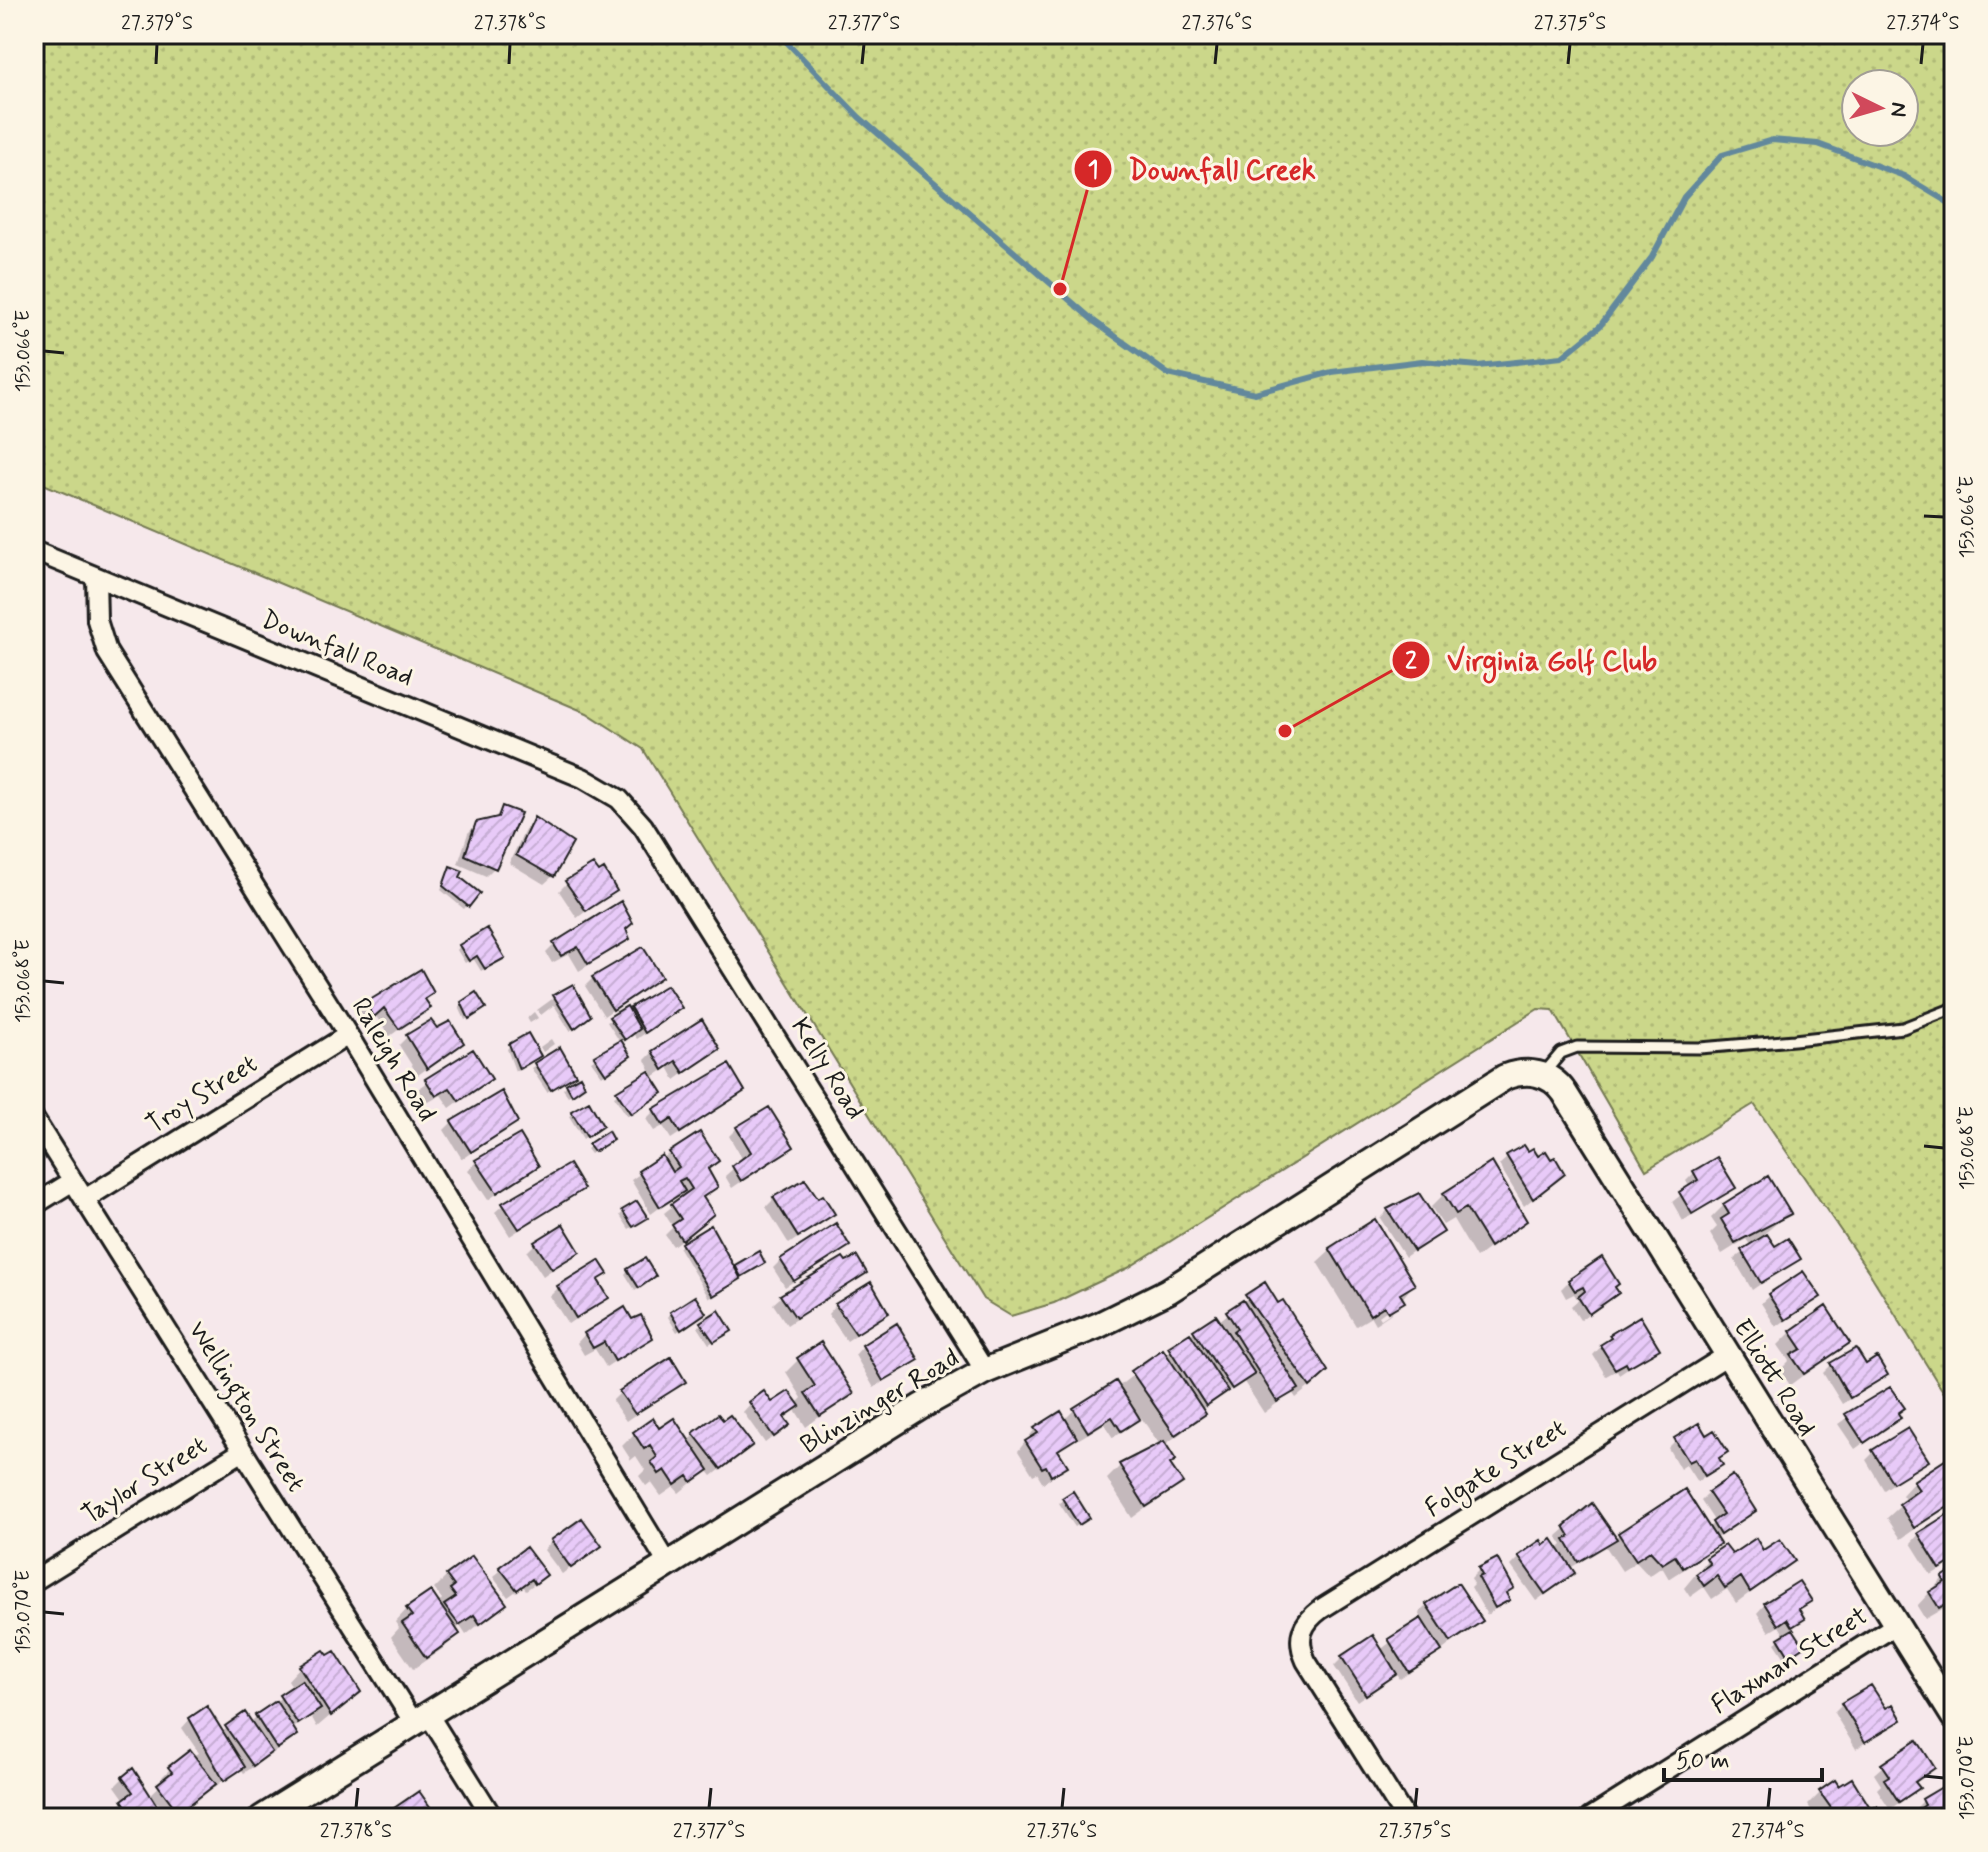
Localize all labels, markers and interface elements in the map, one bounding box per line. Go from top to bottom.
text: 27.379°S [121,10,193,37]
text: 27.378°S [474,10,546,37]
text: 27.377°S [828,10,900,37]
text: 27.376°S [1182,10,1252,37]
text: 27.375°S [1534,10,1606,37]
text: 27.374°S [1886,10,1960,37]
north arrow [1840,68,1920,148]
text: N [1883,101,1913,118]
callout: Downfall Creek [1073,143,1332,195]
text: Downfall Creek [1128,153,1316,190]
text: 1 [1088,155,1098,186]
text: 153.066°E [10,310,37,392]
text: 153.066°E [1954,476,1981,558]
street label: Downfall Road [256,603,418,695]
callout: Virginia Golf Club [1391,634,1674,686]
text: Virginia Golf Club [1447,644,1657,684]
text: 2 [1405,646,1417,677]
text: 153.068°E [10,939,37,1023]
street label: Raleigh Road [343,992,443,1128]
street label: Kelly Road [782,1012,872,1126]
street label: Troy Street [140,1047,264,1143]
text: 153.068°E [1954,1106,1981,1190]
street label: Elliott Road [1725,1313,1823,1443]
street label: Wellington Street [177,1315,312,1500]
street label: Blinzinger Road [795,1341,965,1463]
street label: Folgate Street [1419,1412,1574,1528]
street label: Taylor Street [76,1429,214,1533]
text: 153.070°E [10,1570,37,1654]
street label: Flaxman Street [1705,1599,1875,1723]
scale bar [1664,1732,1822,1782]
text: 153.070°E [1954,1736,1981,1820]
text: 50 m [1676,1746,1730,1777]
text: 27.378°S [320,1818,392,1845]
text: 27.377°S [673,1818,745,1845]
text: 27.376°S [1027,1818,1097,1845]
text: 27.375°S [1379,1818,1451,1845]
text: 27.374°S [1731,1818,1805,1845]

